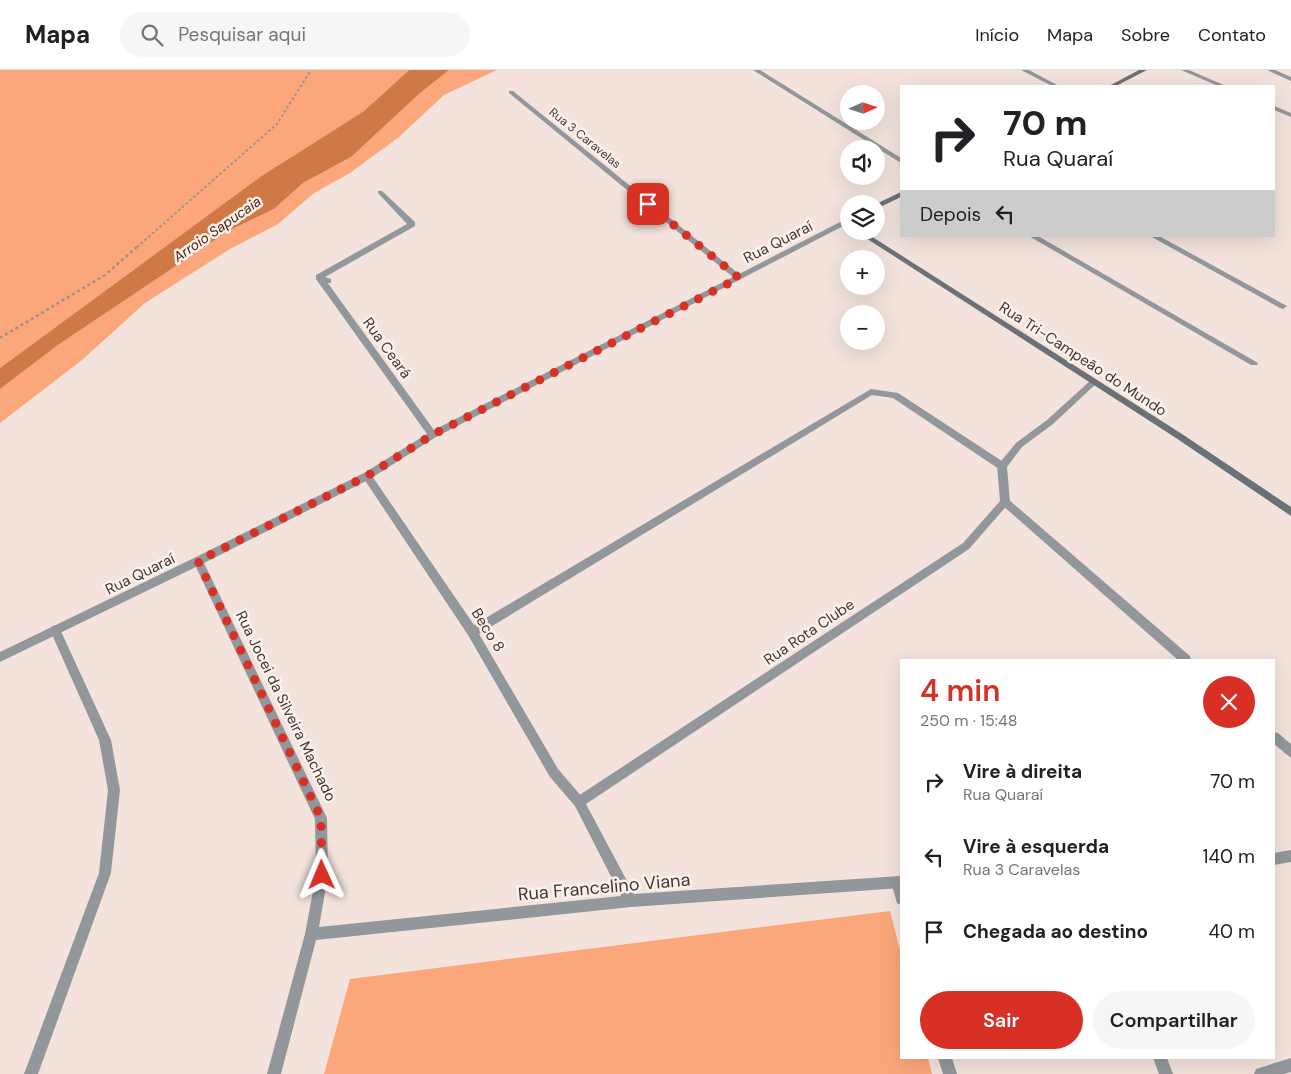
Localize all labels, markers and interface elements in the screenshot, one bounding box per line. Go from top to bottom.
search box [120,12,470,57]
text: Mapa [25,19,90,50]
icon: search [138,21,166,49]
text: Pesquisar aqui [178,22,306,47]
text: Início [975,23,1019,47]
text: Mapa [1047,23,1093,47]
text: Sobre [1121,23,1170,47]
text: Contato [1198,23,1266,47]
north arrow [840,85,885,130]
map controls [840,85,885,350]
text: 70 m [1003,100,1087,146]
street label: Rua 3 Caravelas [546,104,624,172]
icon: right [920,105,985,170]
button: sound [840,140,885,185]
text: Rua Quaraí [1003,144,1113,173]
pin [627,183,669,225]
icon: arrive [634,190,662,218]
water label: Arroio Sapucaia [169,192,265,266]
button: layers [840,195,885,240]
icon: left [991,200,1019,228]
text: Depois [920,202,981,227]
street label: Rua Quaraí [740,216,817,268]
button: + [840,250,885,295]
street label: Rua Tri-Campeão do Mundo [995,297,1171,421]
button: − [840,305,885,350]
street label: Rua Ceará [358,313,416,383]
street label: Rua Quaraí [102,548,179,599]
street label: Rua Rota Clube [760,594,858,670]
street label: Beco 8 [467,604,509,656]
street label: Rua Jocei da Silveira Machado [231,607,341,805]
text: 4 min [920,671,1000,710]
button: close [1203,676,1255,728]
text: 250 m · 15:48 [920,710,1018,731]
text: Vire à direita [963,759,1082,784]
icon: right [920,768,948,796]
text: 70 m [1210,769,1255,794]
text: Rua Quaraí [963,784,1043,805]
text: Vire à esquerda [963,834,1109,859]
icon: left [920,843,948,871]
text: 140 m [1203,844,1255,869]
position arrow [295,848,347,900]
text: Rua 3 Caravelas [963,859,1080,880]
street label: Rua Francelino Viana [517,868,691,906]
icon: arrive [920,918,948,946]
text: Chegada ao destino [963,919,1148,944]
text: 40 m [1208,919,1255,944]
button: Sair [920,991,1083,1049]
button: Compartilhar [1093,991,1255,1049]

